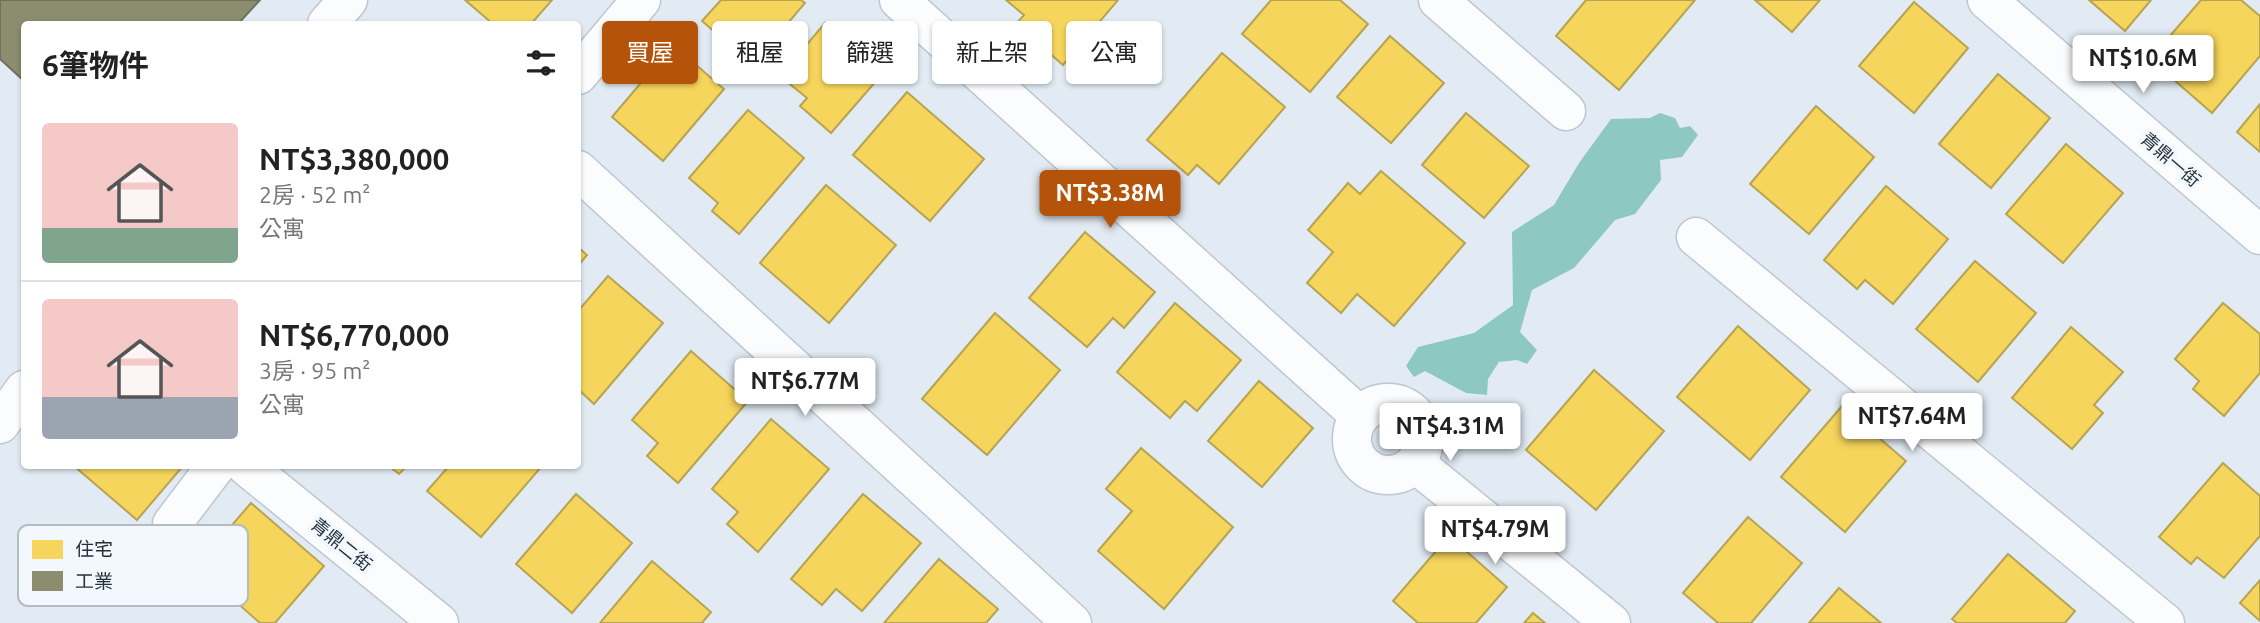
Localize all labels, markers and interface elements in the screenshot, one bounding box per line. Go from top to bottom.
chip: 買屋 [602,21,698,84]
chip: 租屋 [712,21,808,84]
chip: 篩選 [822,21,918,84]
chip: 新上架 [932,21,1052,84]
chip: 公寓 [1066,21,1162,84]
pin: NT$10.6M [2071,36,2215,95]
icon: filters [522,44,560,82]
text: NT$10.6M [2089,45,2197,70]
text: 6筆物件 [42,48,149,82]
street label: 青鼎一街 [2137,128,2205,190]
text: NT$3,380,000 [259,142,450,176]
icon: home [98,151,182,235]
pin: NT$3.38M [1038,170,1182,230]
text: NT$3.38M [1056,180,1164,205]
text: 2房 · 52 m² [259,182,370,207]
text: 公寓 [259,216,305,241]
text: NT$6,770,000 [259,318,450,352]
icon: home [98,327,182,411]
text: 3房 · 95 m² [259,358,370,383]
pin: NT$6.77M [733,358,877,418]
text: NT$6.77M [751,368,859,393]
text: 公寓 [259,392,305,417]
pin: NT$7.64M [1840,393,1984,453]
text: NT$7.64M [1858,403,1966,428]
pin: NT$4.31M [1378,404,1522,463]
text: NT$4.31M [1396,413,1504,438]
pin: NT$4.79M [1423,506,1567,566]
street label: 青鼎二街 [308,514,376,574]
text: NT$4.79M [1441,516,1549,541]
legend [18,525,248,606]
text: 住宅 [75,538,113,560]
text: 工業 [75,570,113,592]

